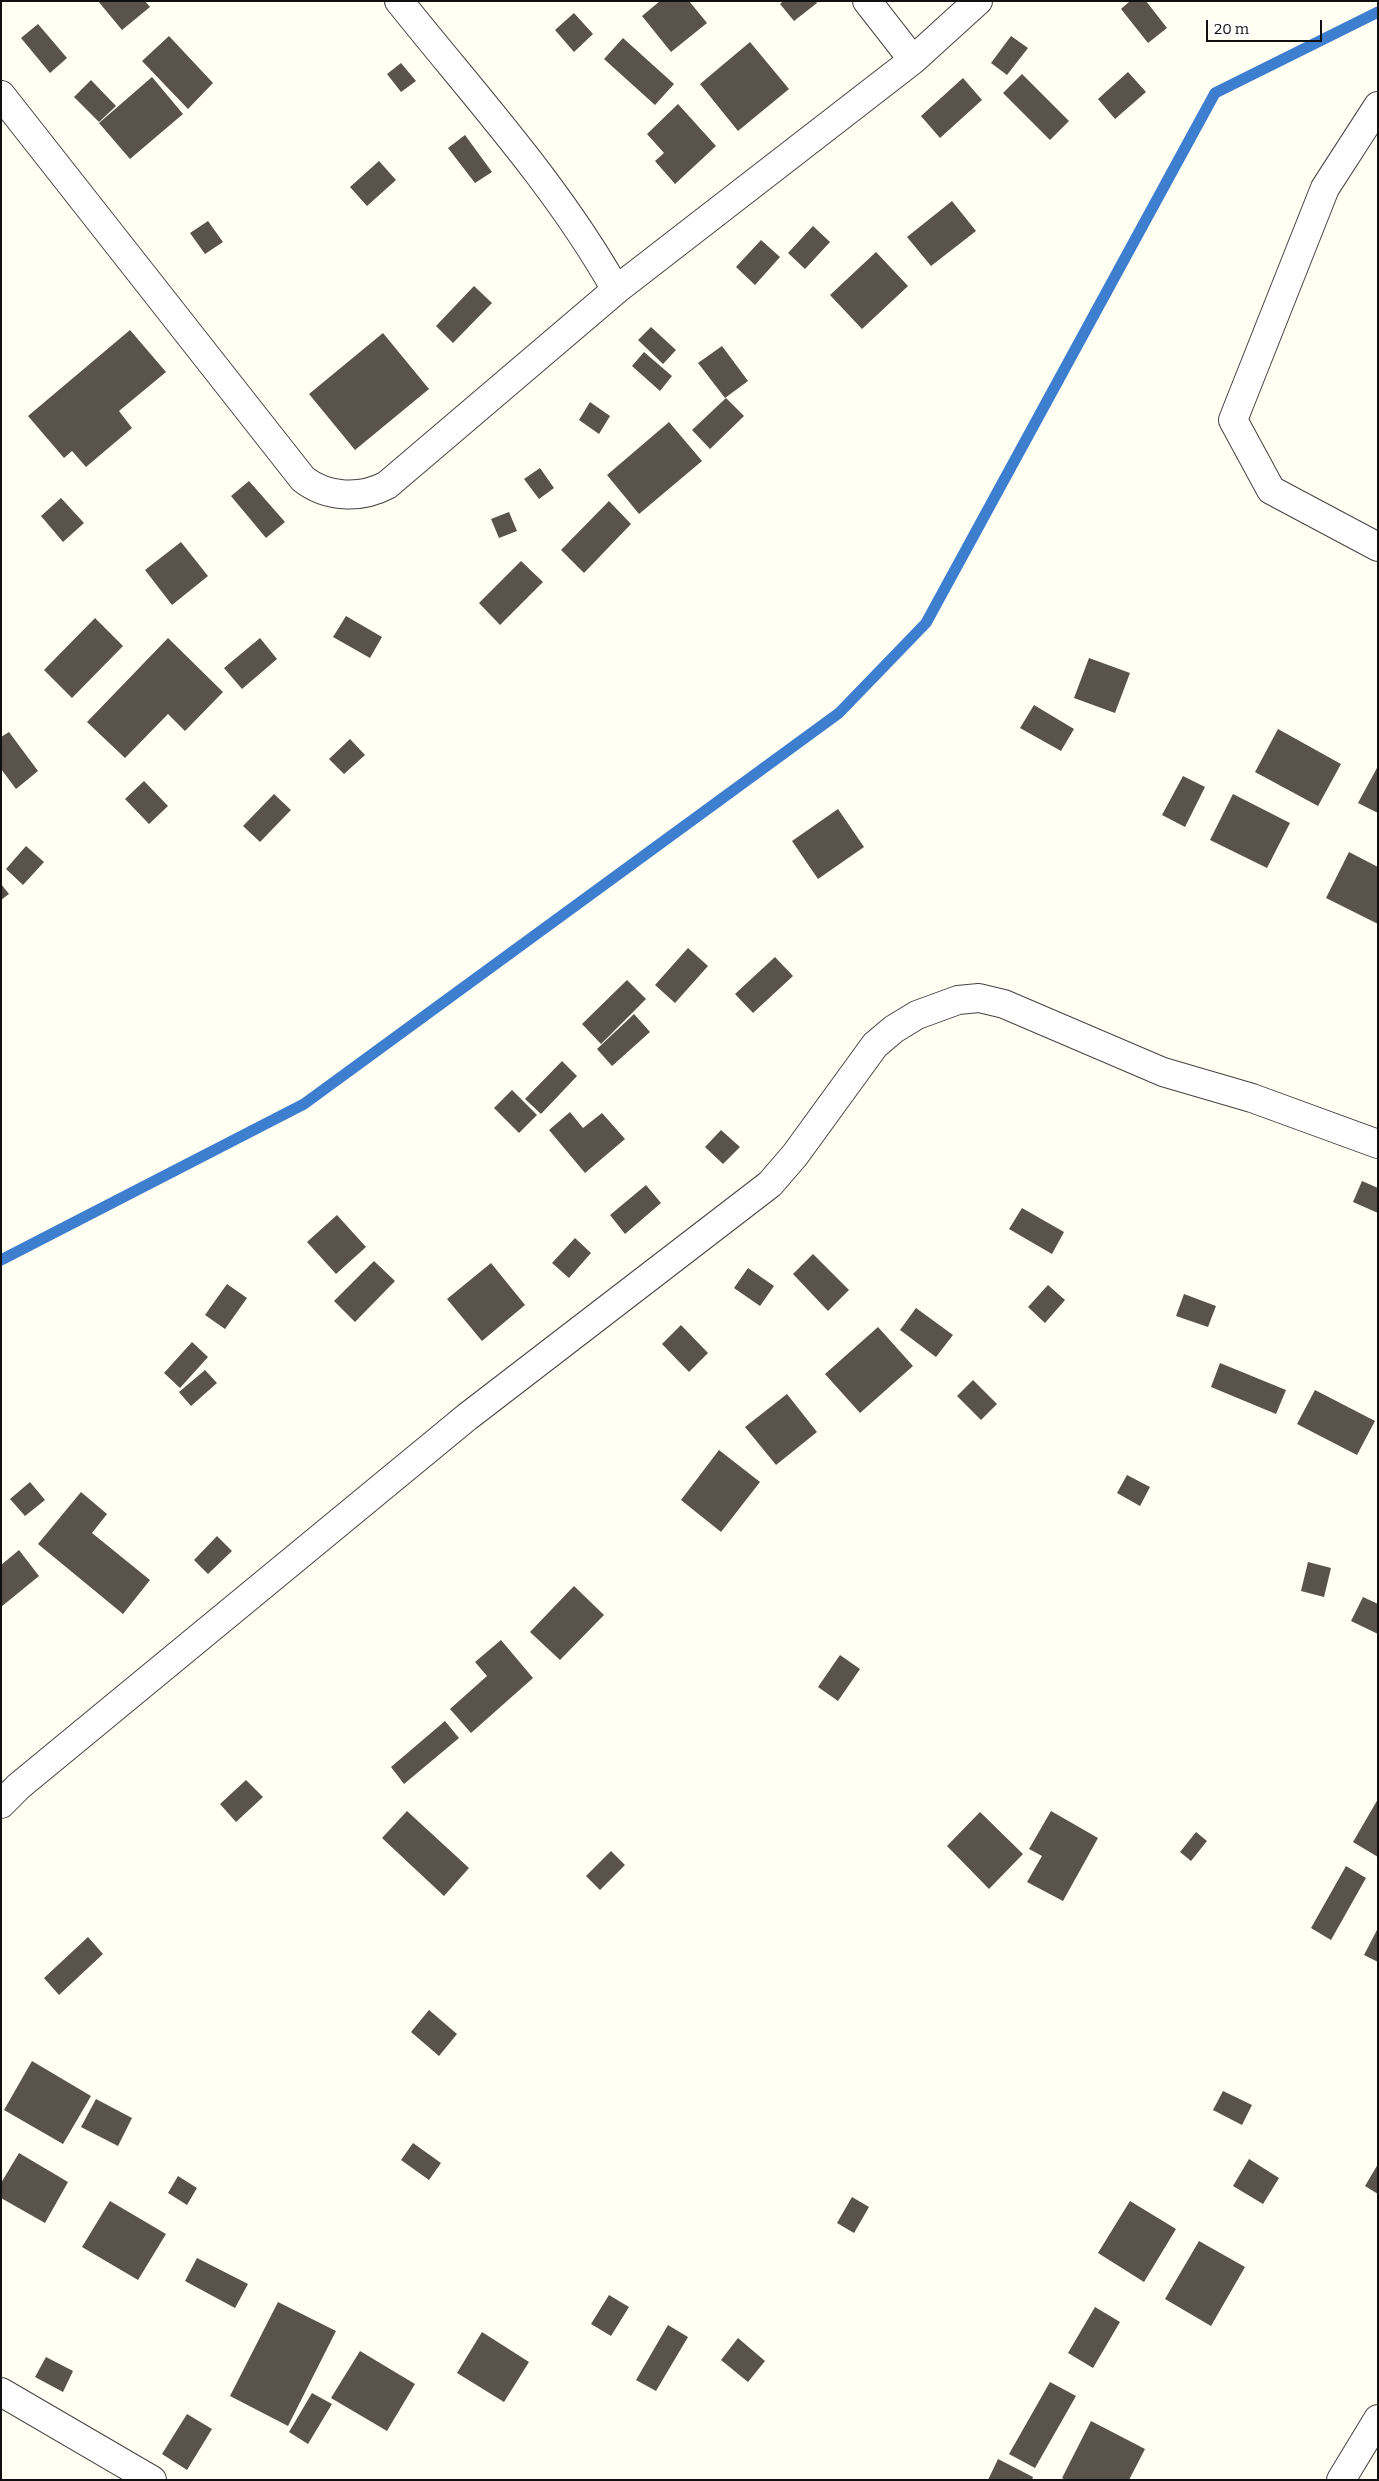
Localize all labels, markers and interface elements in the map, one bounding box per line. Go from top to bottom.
scale bar [1209,10,1325,42]
text: 20 m [1214,20,1249,38]

